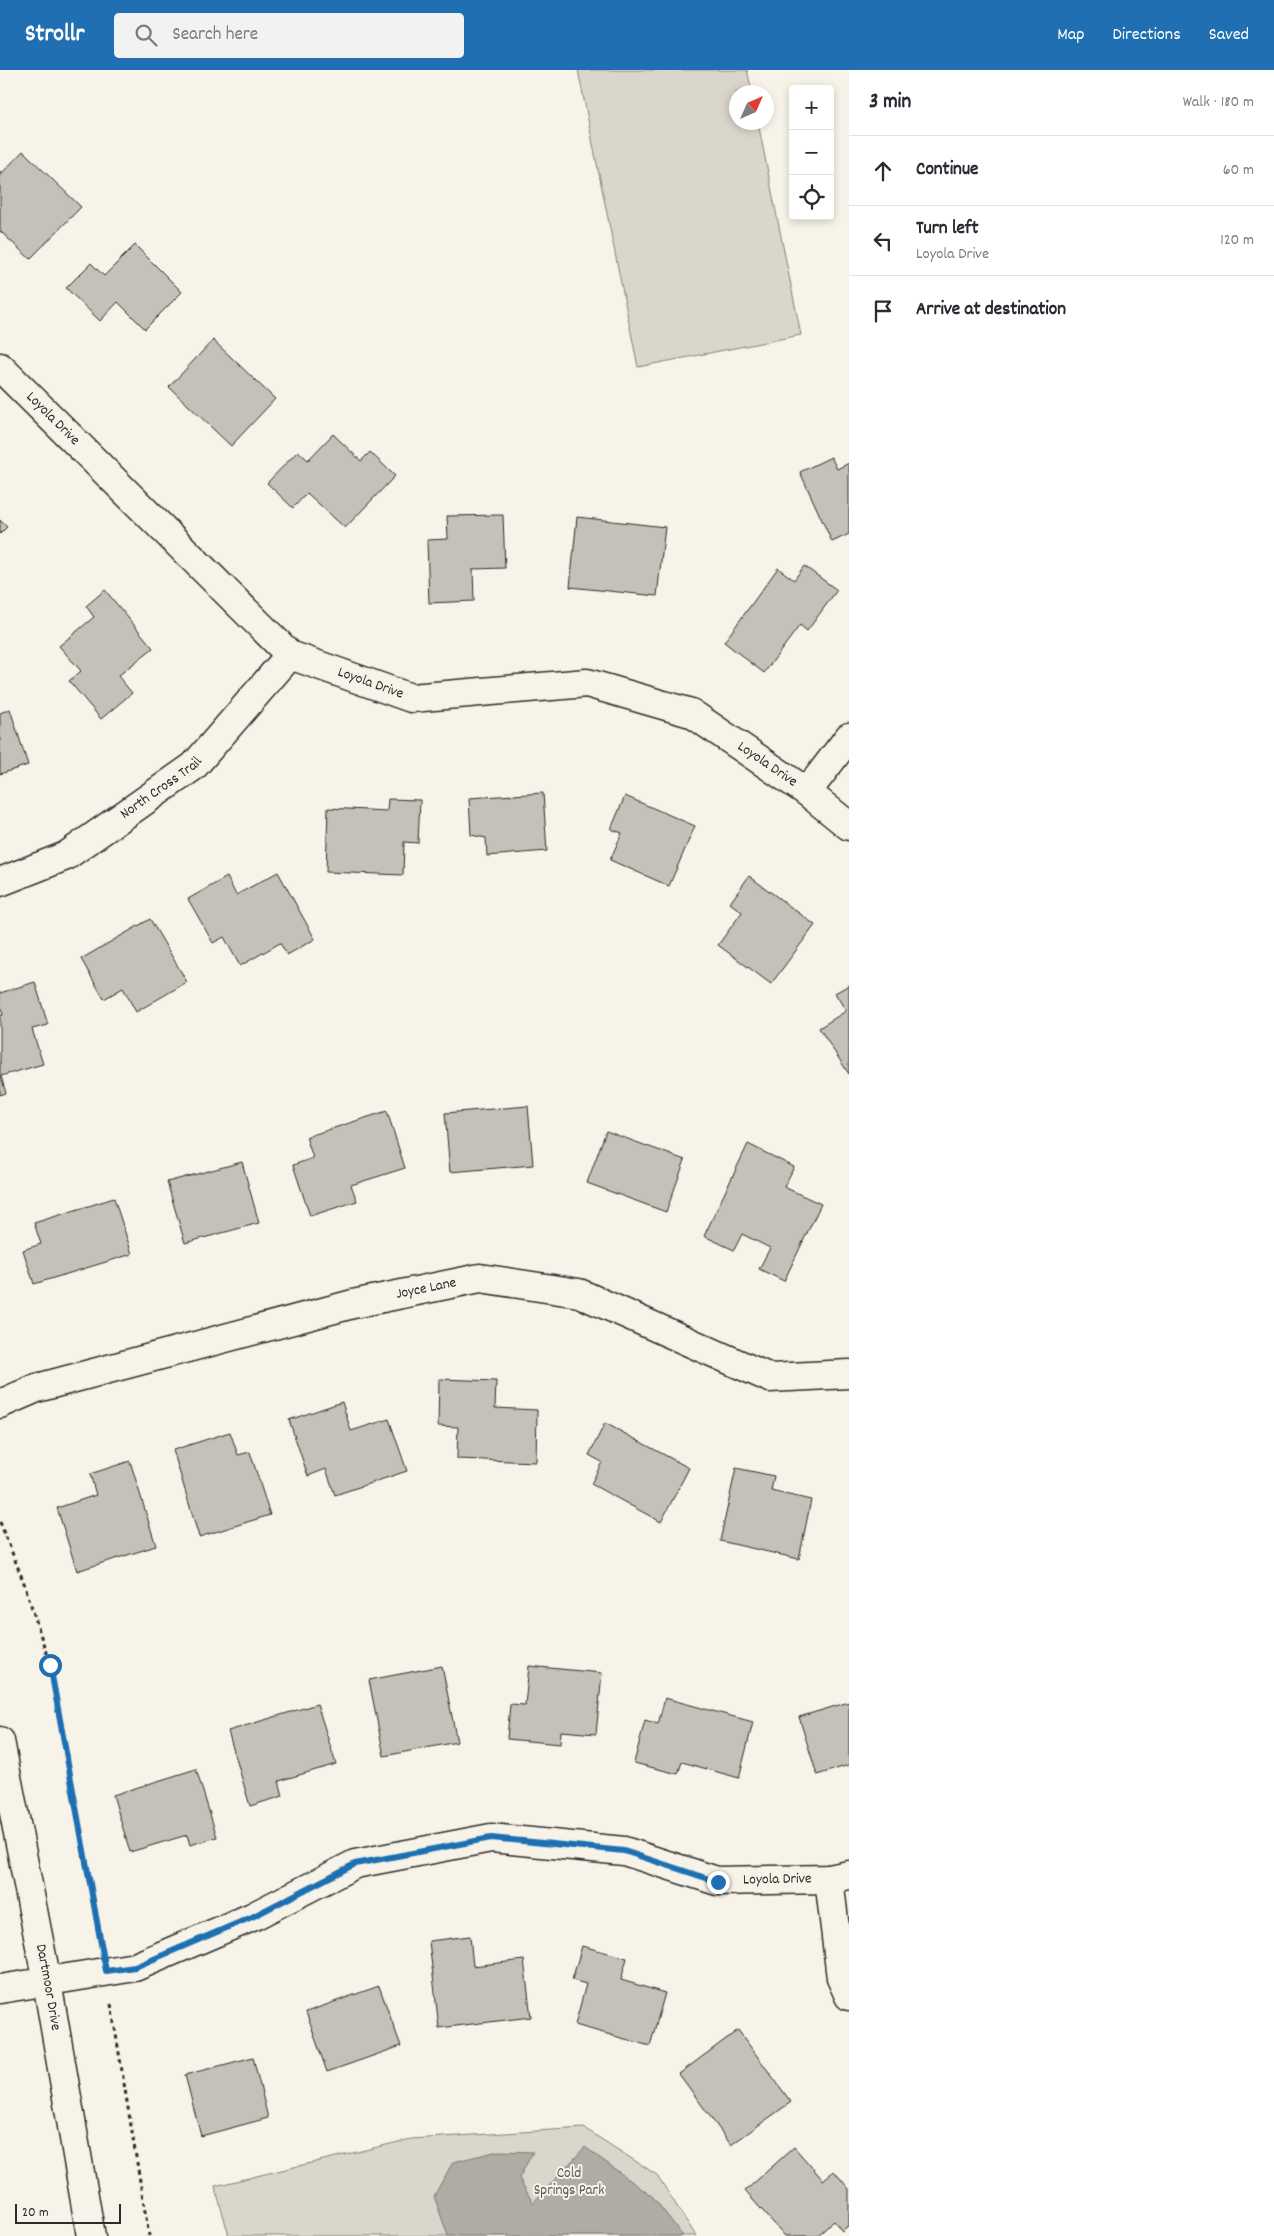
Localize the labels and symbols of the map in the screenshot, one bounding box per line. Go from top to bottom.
north arrow [729,85,774,130]
street label: Loyola Drive [20,387,85,451]
street label: Loyola Drive [334,662,407,706]
street label: Loyola Drive [732,736,802,793]
street label: North Cross Trail [116,752,208,825]
street label: Joyce Lane [394,1272,459,1306]
route start [39,1654,62,1677]
street label: Loyola Drive [743,1868,812,1892]
route end [707,1871,730,1894]
street label: Dartmoor Drive [29,1942,66,2033]
park label: Cold Springs Park [534,2163,604,2202]
scale bar [15,2201,121,2224]

